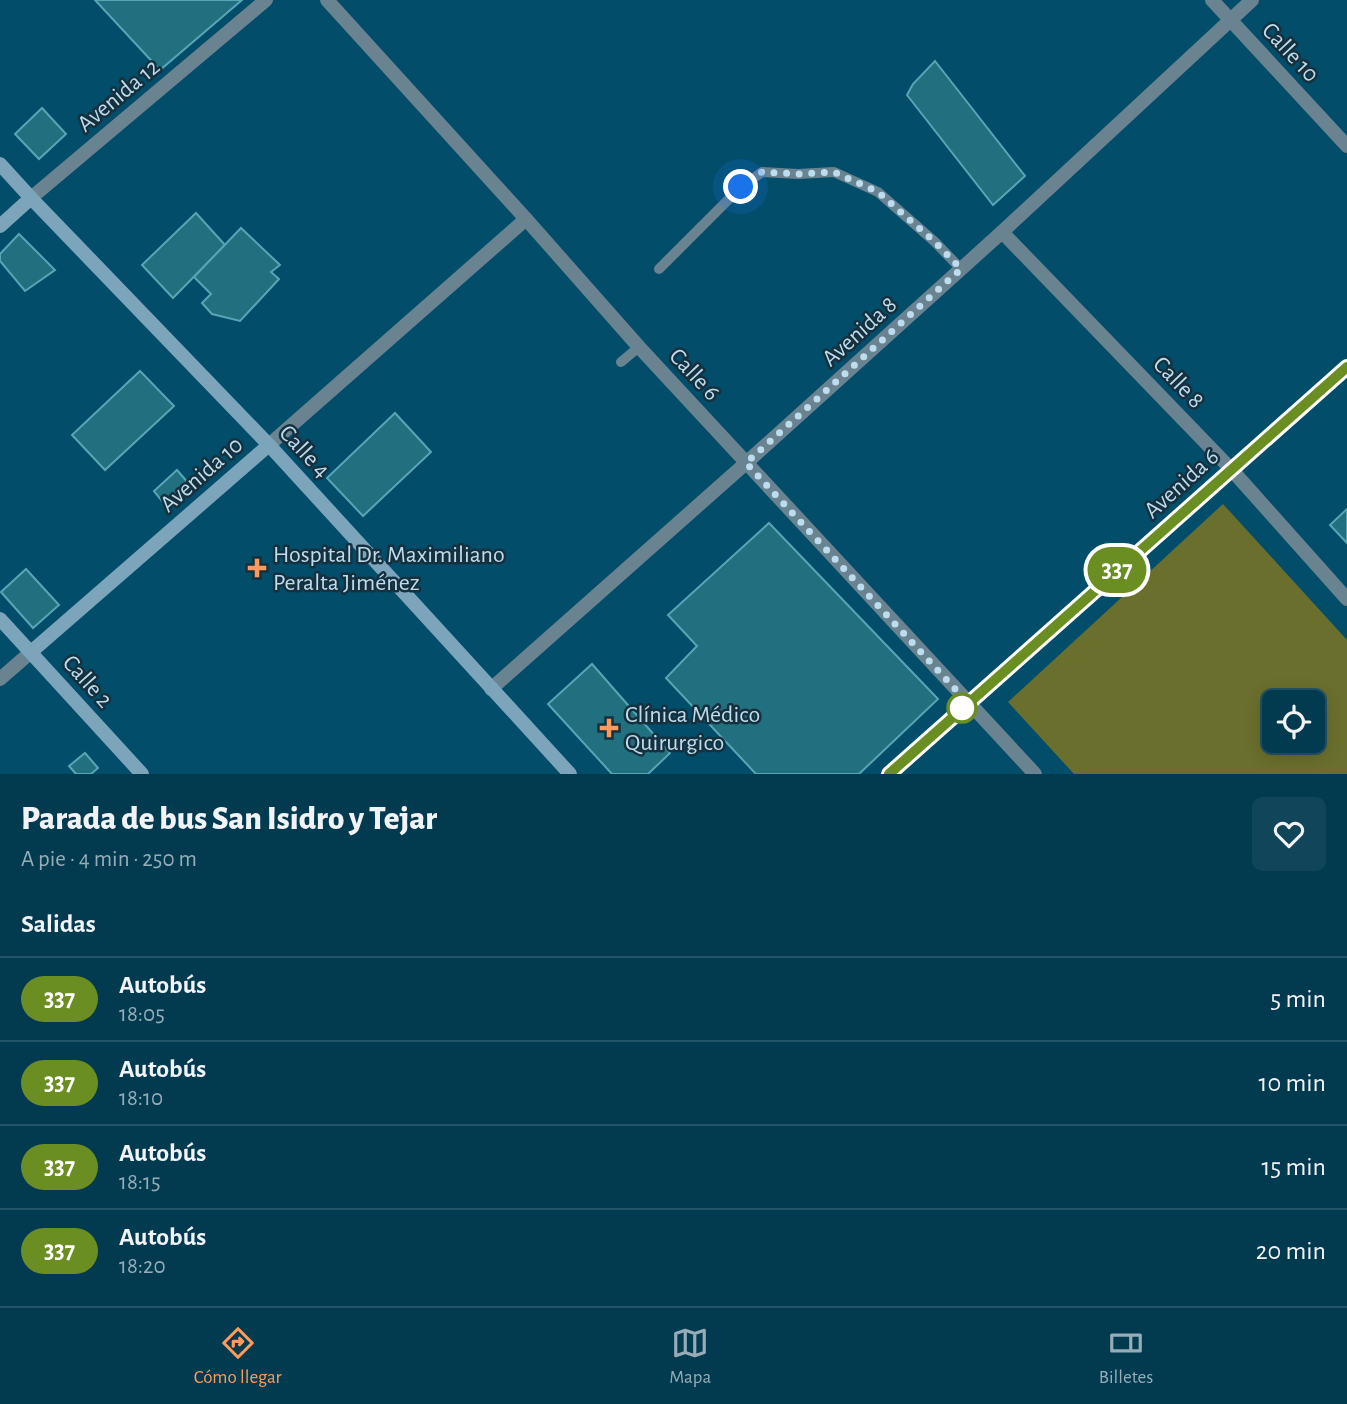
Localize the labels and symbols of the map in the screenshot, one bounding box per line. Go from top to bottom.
street label: Calle 10 [1257,18,1323,87]
street label: Avenida 12 [73,55,164,137]
your location [723,169,758,204]
street label: Avenida 8 [818,292,902,371]
street label: Calle 6 [664,344,724,405]
street label: Calle 8 [1148,352,1208,413]
street label: Calle 4 [274,421,334,483]
street label: Avenida 10 [156,433,248,517]
street label: Avenida 6 [1140,444,1224,523]
place label: Hospital Dr. Maximiliano Peralta Jiménez [273,543,505,595]
line badge: 337 [1077,547,1157,593]
marker: Hospital Dr. Maximiliano Peralta Jiménez [247,558,267,578]
street label: Calle 2 [58,651,117,713]
unlabelled marker [947,693,977,723]
place label: Clínica Médico Quirurgico [625,703,760,755]
marker: Clínica Médico Quirurgico [599,718,619,738]

